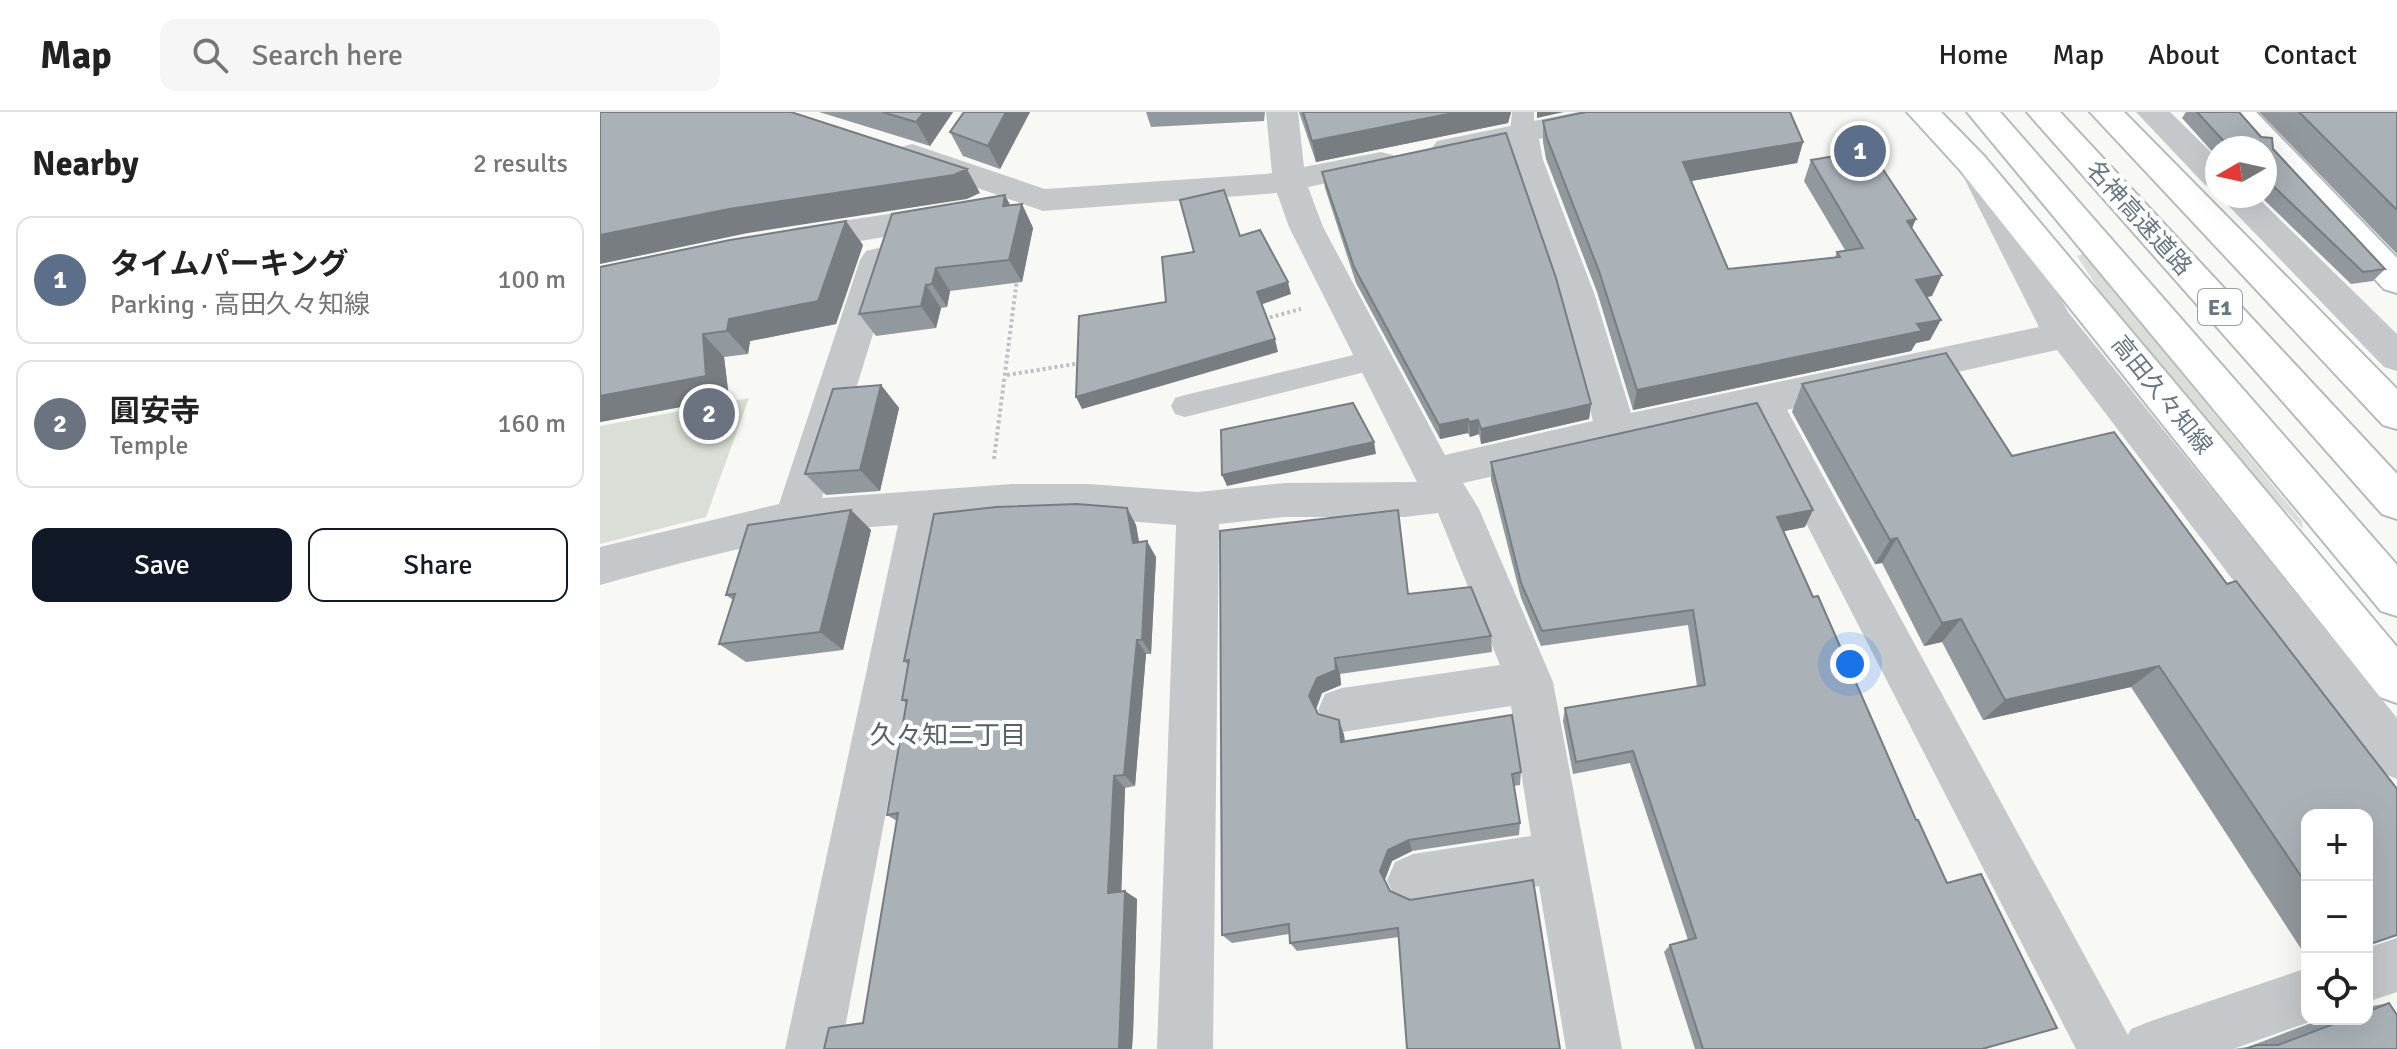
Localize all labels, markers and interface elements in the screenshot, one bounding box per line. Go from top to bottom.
search box [160,19,720,91]
text: Map [40,32,112,79]
icon: search [188,33,232,77]
text: Search here [252,37,403,74]
text: Home [1939,38,2008,72]
text: Map [2052,38,2104,72]
text: About [2148,38,2220,72]
text: Contact [2264,38,2357,72]
pin: 1 [1834,121,1886,181]
north arrow [2205,136,2277,208]
text: Nearby [32,143,139,185]
text: 2 results [473,148,568,180]
street label: 名神高速道路 [2080,154,2198,282]
text: タイムパーキング [110,246,349,283]
text: 1 [53,264,67,296]
text: 100 m [497,264,566,296]
text: Parking · 高田久々知線 [110,289,370,321]
road number: E1 [2198,289,2242,325]
street label: 高田久々知線 [2105,330,2219,460]
pin: 2 [683,384,735,444]
text: 圓安寺 [110,393,200,430]
text: 2 [53,408,67,440]
text: 160 m [497,408,566,440]
text: Temple [110,430,189,462]
button: Save [32,528,292,602]
button: Share [308,528,568,602]
your location [1830,644,1870,684]
district label: 久々知二丁目 [870,720,1026,752]
map controls [2301,809,2373,1025]
button: + [2301,809,2373,881]
button: − [2301,881,2373,953]
button: locate [2301,953,2373,1025]

